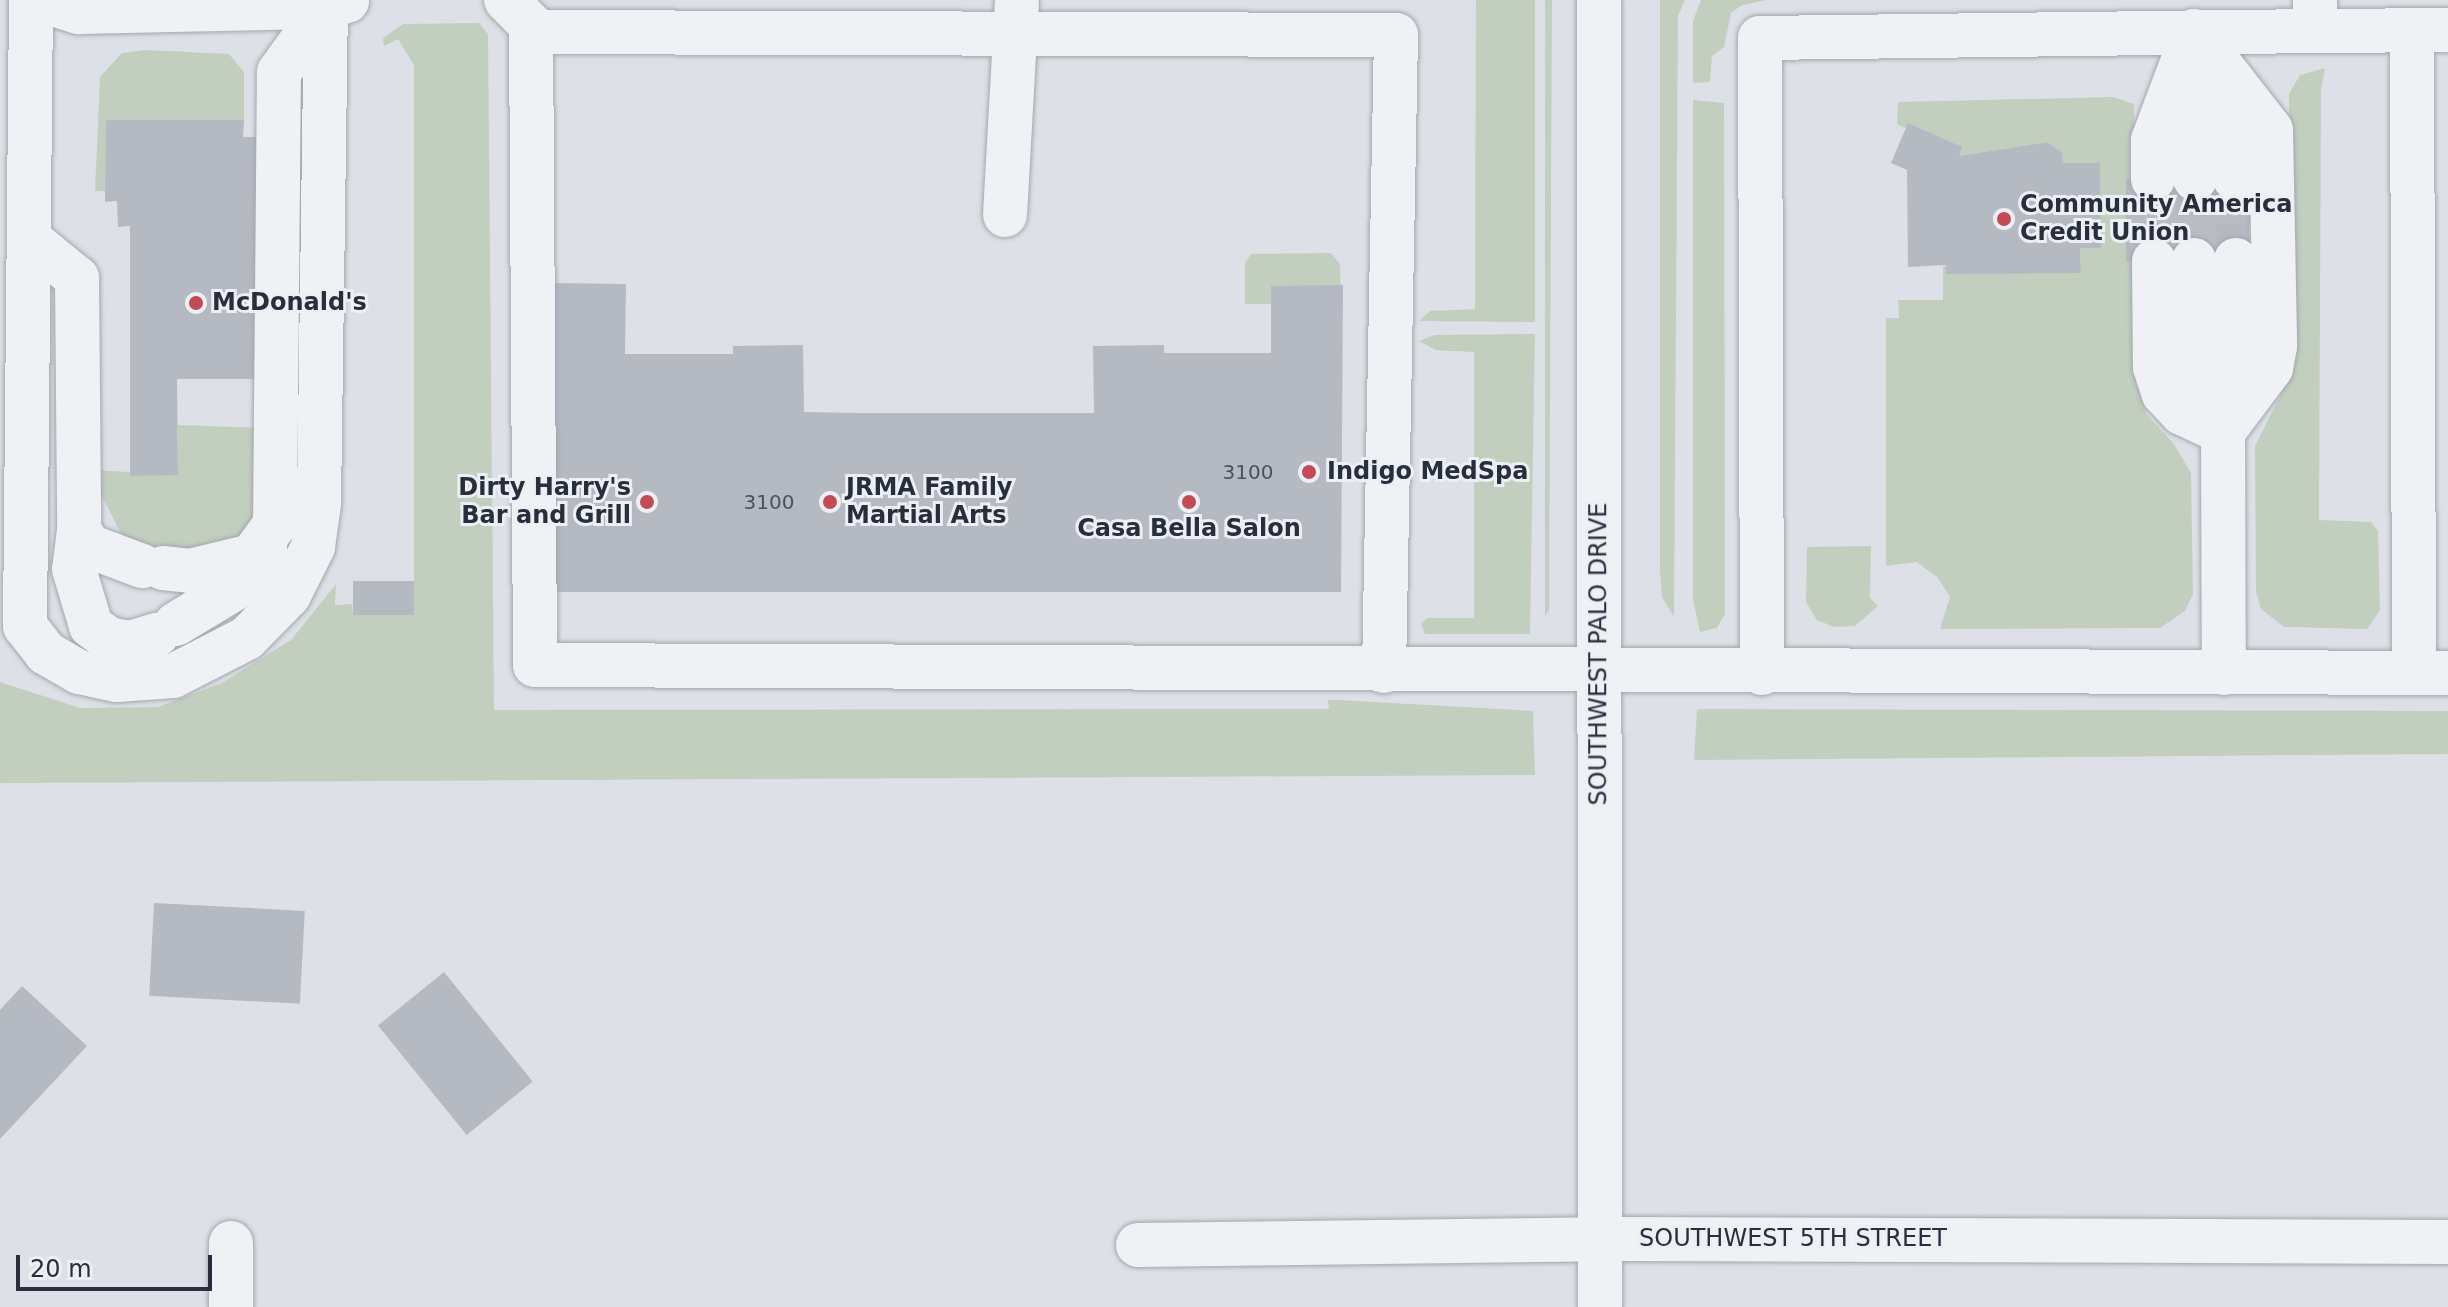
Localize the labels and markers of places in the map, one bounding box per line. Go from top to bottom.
place label: Community America Credit Union [2020,191,2292,247]
marker: Community America Credit Union [1995,210,2013,228]
place label: McDonald's [212,289,367,317]
marker: McDonald's [187,294,205,312]
place label: Indigo MedSpa [1327,458,1528,486]
marker: Indigo MedSpa [1298,461,1320,483]
place label: Dirty Harry's Bar and Grill [458,474,631,530]
place label: JRMA Family Martial Arts [846,474,1013,530]
marker: Dirty Harry's Bar and Grill [638,493,656,511]
marker: JRMA Family Martial Arts [821,493,839,511]
marker: Casa Bella Salon [1180,493,1198,511]
place label: Casa Bella Salon [1077,515,1301,543]

